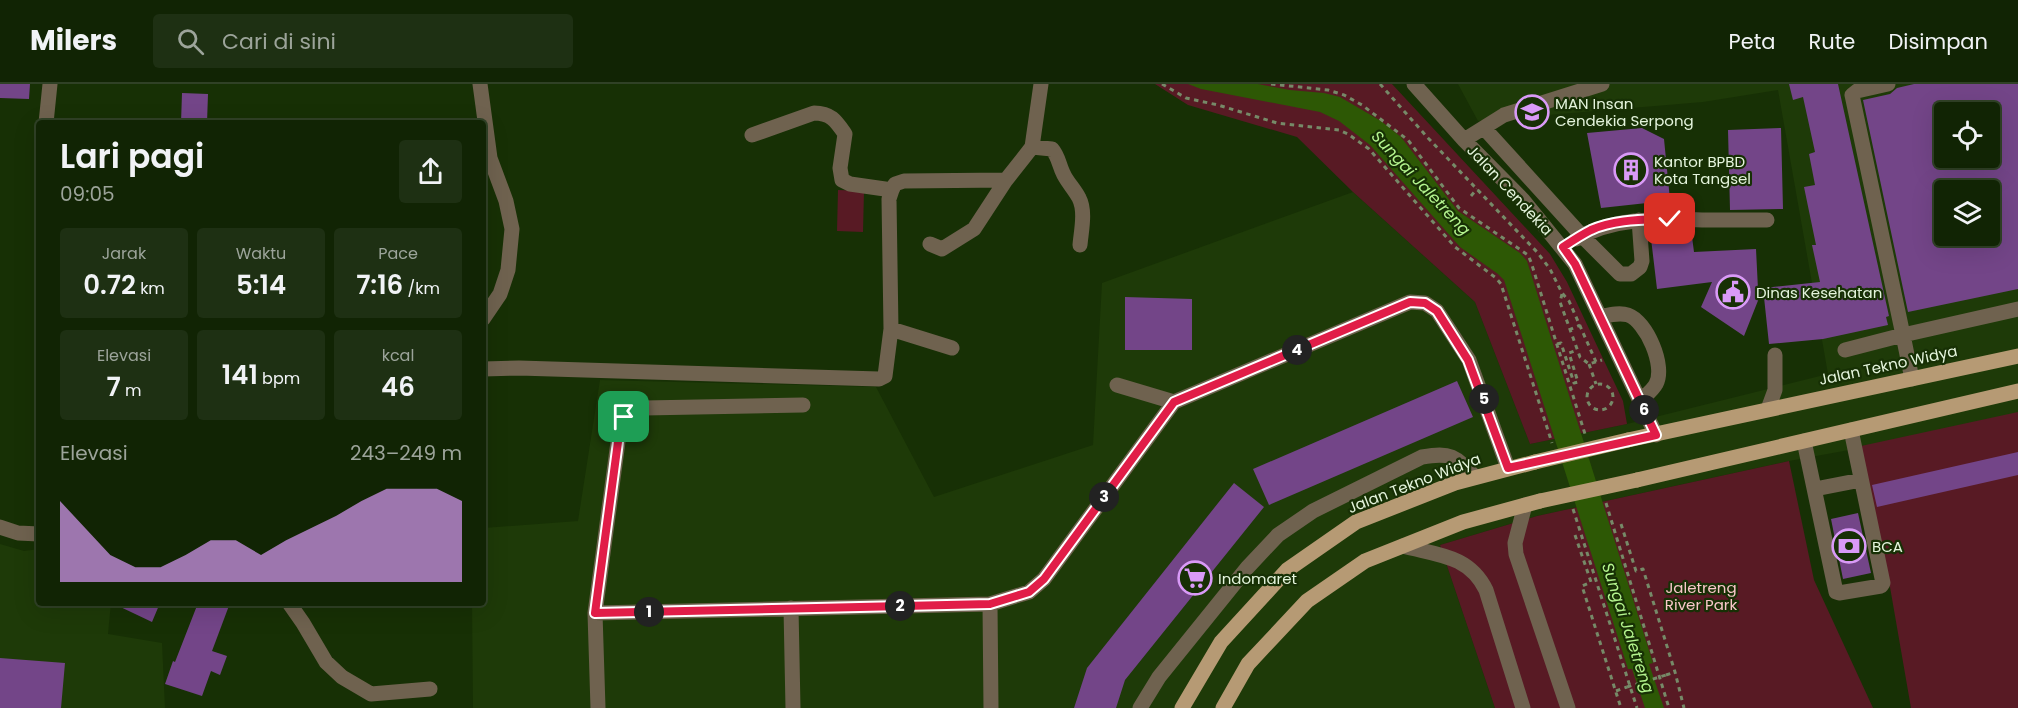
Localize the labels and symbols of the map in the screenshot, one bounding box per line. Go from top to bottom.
place label: MAN Insan Cendekia Serpong [1555,93,1694,131]
school or university icon: MAN Insan Cendekia Serpong [1514,94,1550,130]
water label: Sungai Jaletreng [1366,125,1476,241]
street label: Jalan Cendekia [1462,140,1558,240]
place label: Kantor BPBD Kota Tangsel [1654,151,1751,189]
building icon: Kantor BPBD Kota Tangsel [1613,152,1649,188]
pin [1644,193,1695,244]
public building icon: Dinas Kesehatan [1715,274,1751,310]
place label: Dinas Kesehatan [1756,282,1882,303]
pin: 4 [1282,335,1312,365]
street label: Jalan Tekno Widya [1817,340,1959,390]
pin: 5 [1469,384,1499,414]
pin [598,391,649,442]
pin: 6 [1629,395,1659,425]
street label: Jalan Tekno Widya [1344,448,1484,518]
pin: 3 [1089,482,1119,512]
bank icon: BCA [1831,528,1867,564]
place label: BCA [1872,536,1903,557]
supermarket icon: Indomaret [1177,560,1213,596]
water label: Sungai Jaletreng [1596,560,1660,696]
place label: Indomaret [1218,568,1297,589]
park label: Jaletreng River Park [1665,577,1737,615]
pin: 2 [885,591,915,621]
pin: 1 [634,597,664,627]

